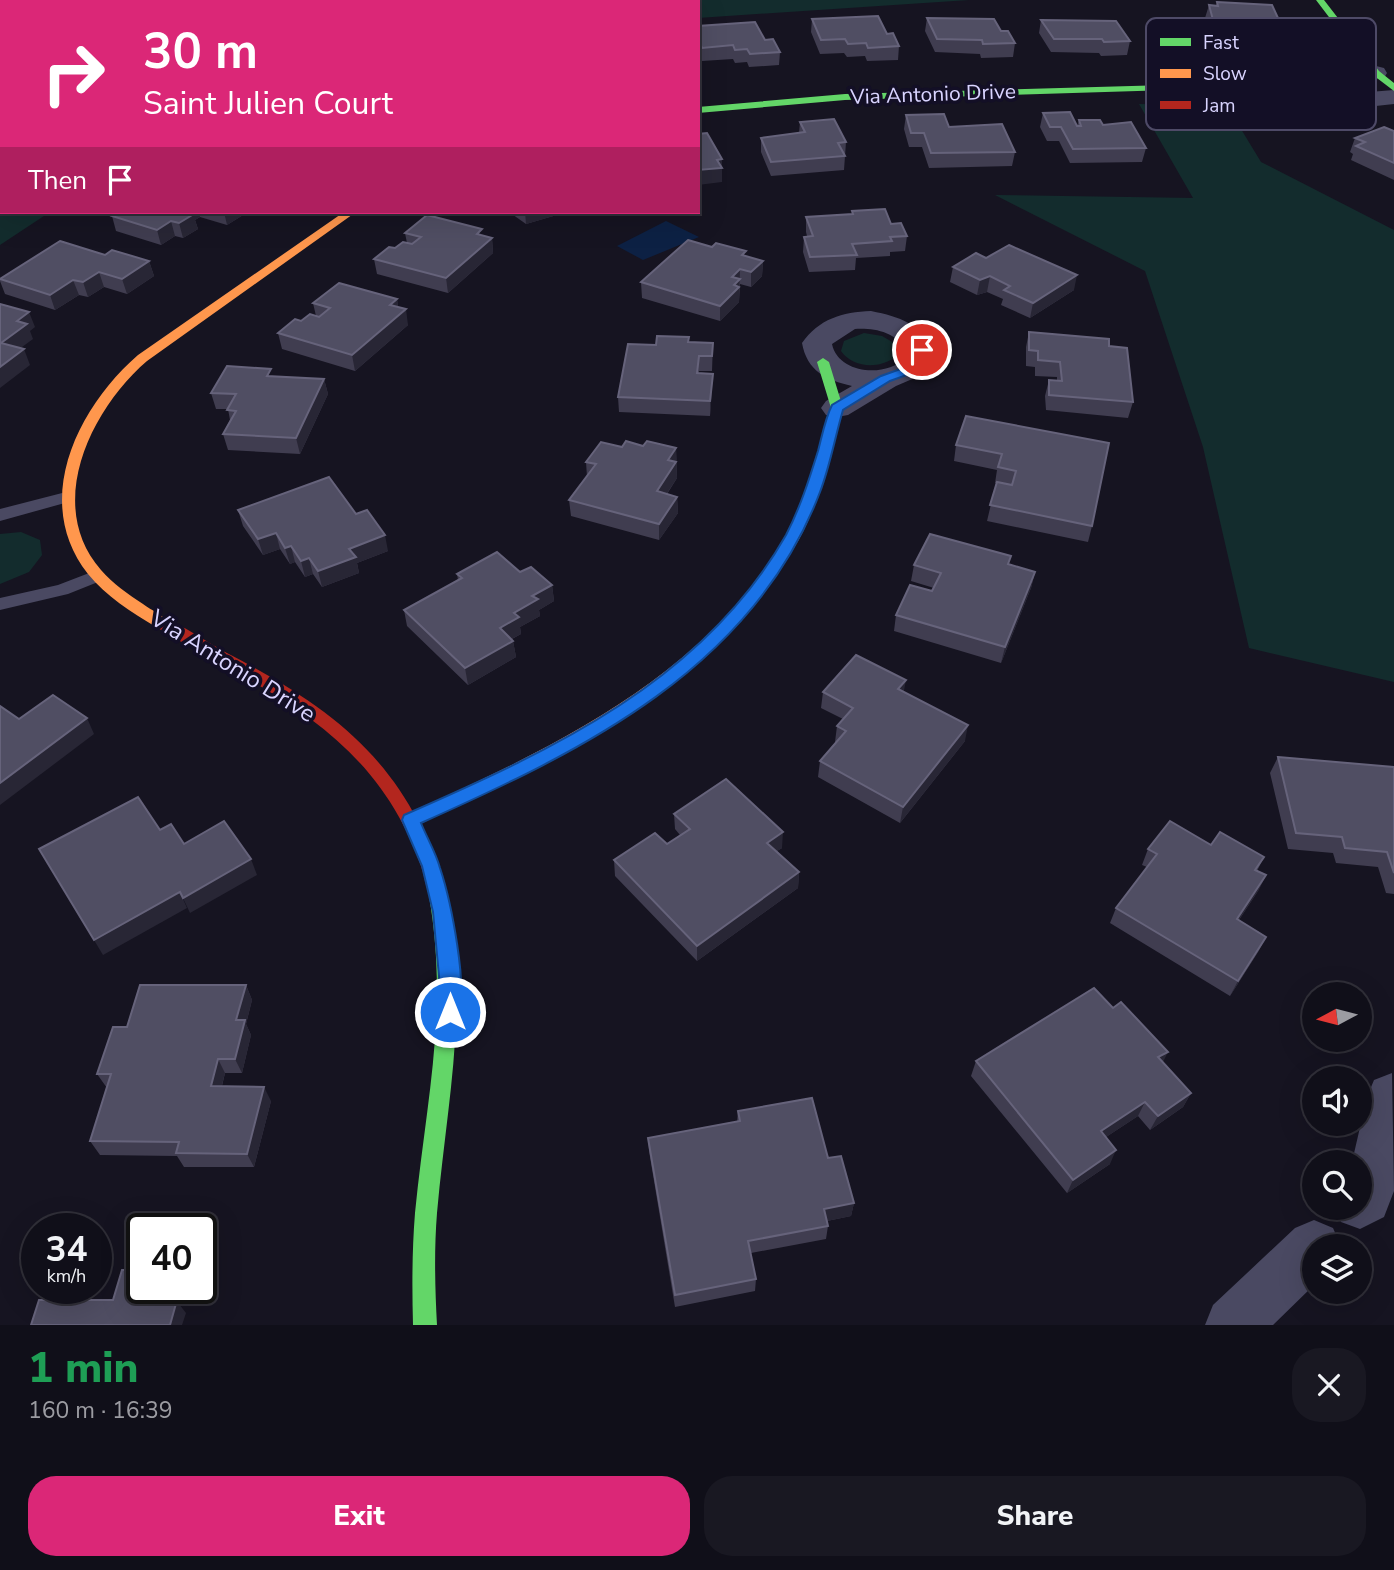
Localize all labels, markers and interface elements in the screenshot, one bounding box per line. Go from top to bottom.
text: 30 m [143,18,258,85]
legend [1146,18,1376,130]
icon: right [28,28,119,119]
text: Fast [1203,30,1239,56]
text: Slow [1203,61,1247,87]
street label: Via Antonio Drive [849,77,1016,111]
text: Saint Julien Court [143,82,393,125]
text: Jam [1202,93,1236,119]
icon: arrive [101,161,139,199]
text: Then [28,163,87,198]
pin [892,320,952,380]
icon: arrive [903,331,941,369]
street label: Via Antonio Drive [143,602,322,730]
position arrow [413,975,487,1049]
north arrow [1302,982,1372,1052]
map controls [1302,982,1372,1304]
button: sound [1302,1066,1372,1136]
button: search [1302,1150,1372,1220]
speed limit sign: 40 [126,1213,217,1304]
text: 34 [45,1226,88,1273]
button: layers [1302,1234,1372,1304]
text: km/h [47,1264,86,1288]
text: 1 min [28,1340,138,1397]
button: close [1292,1348,1366,1422]
text: 160 m · 16:39 [28,1395,173,1426]
button: Exit [28,1476,690,1556]
button: Share [704,1476,1366,1556]

